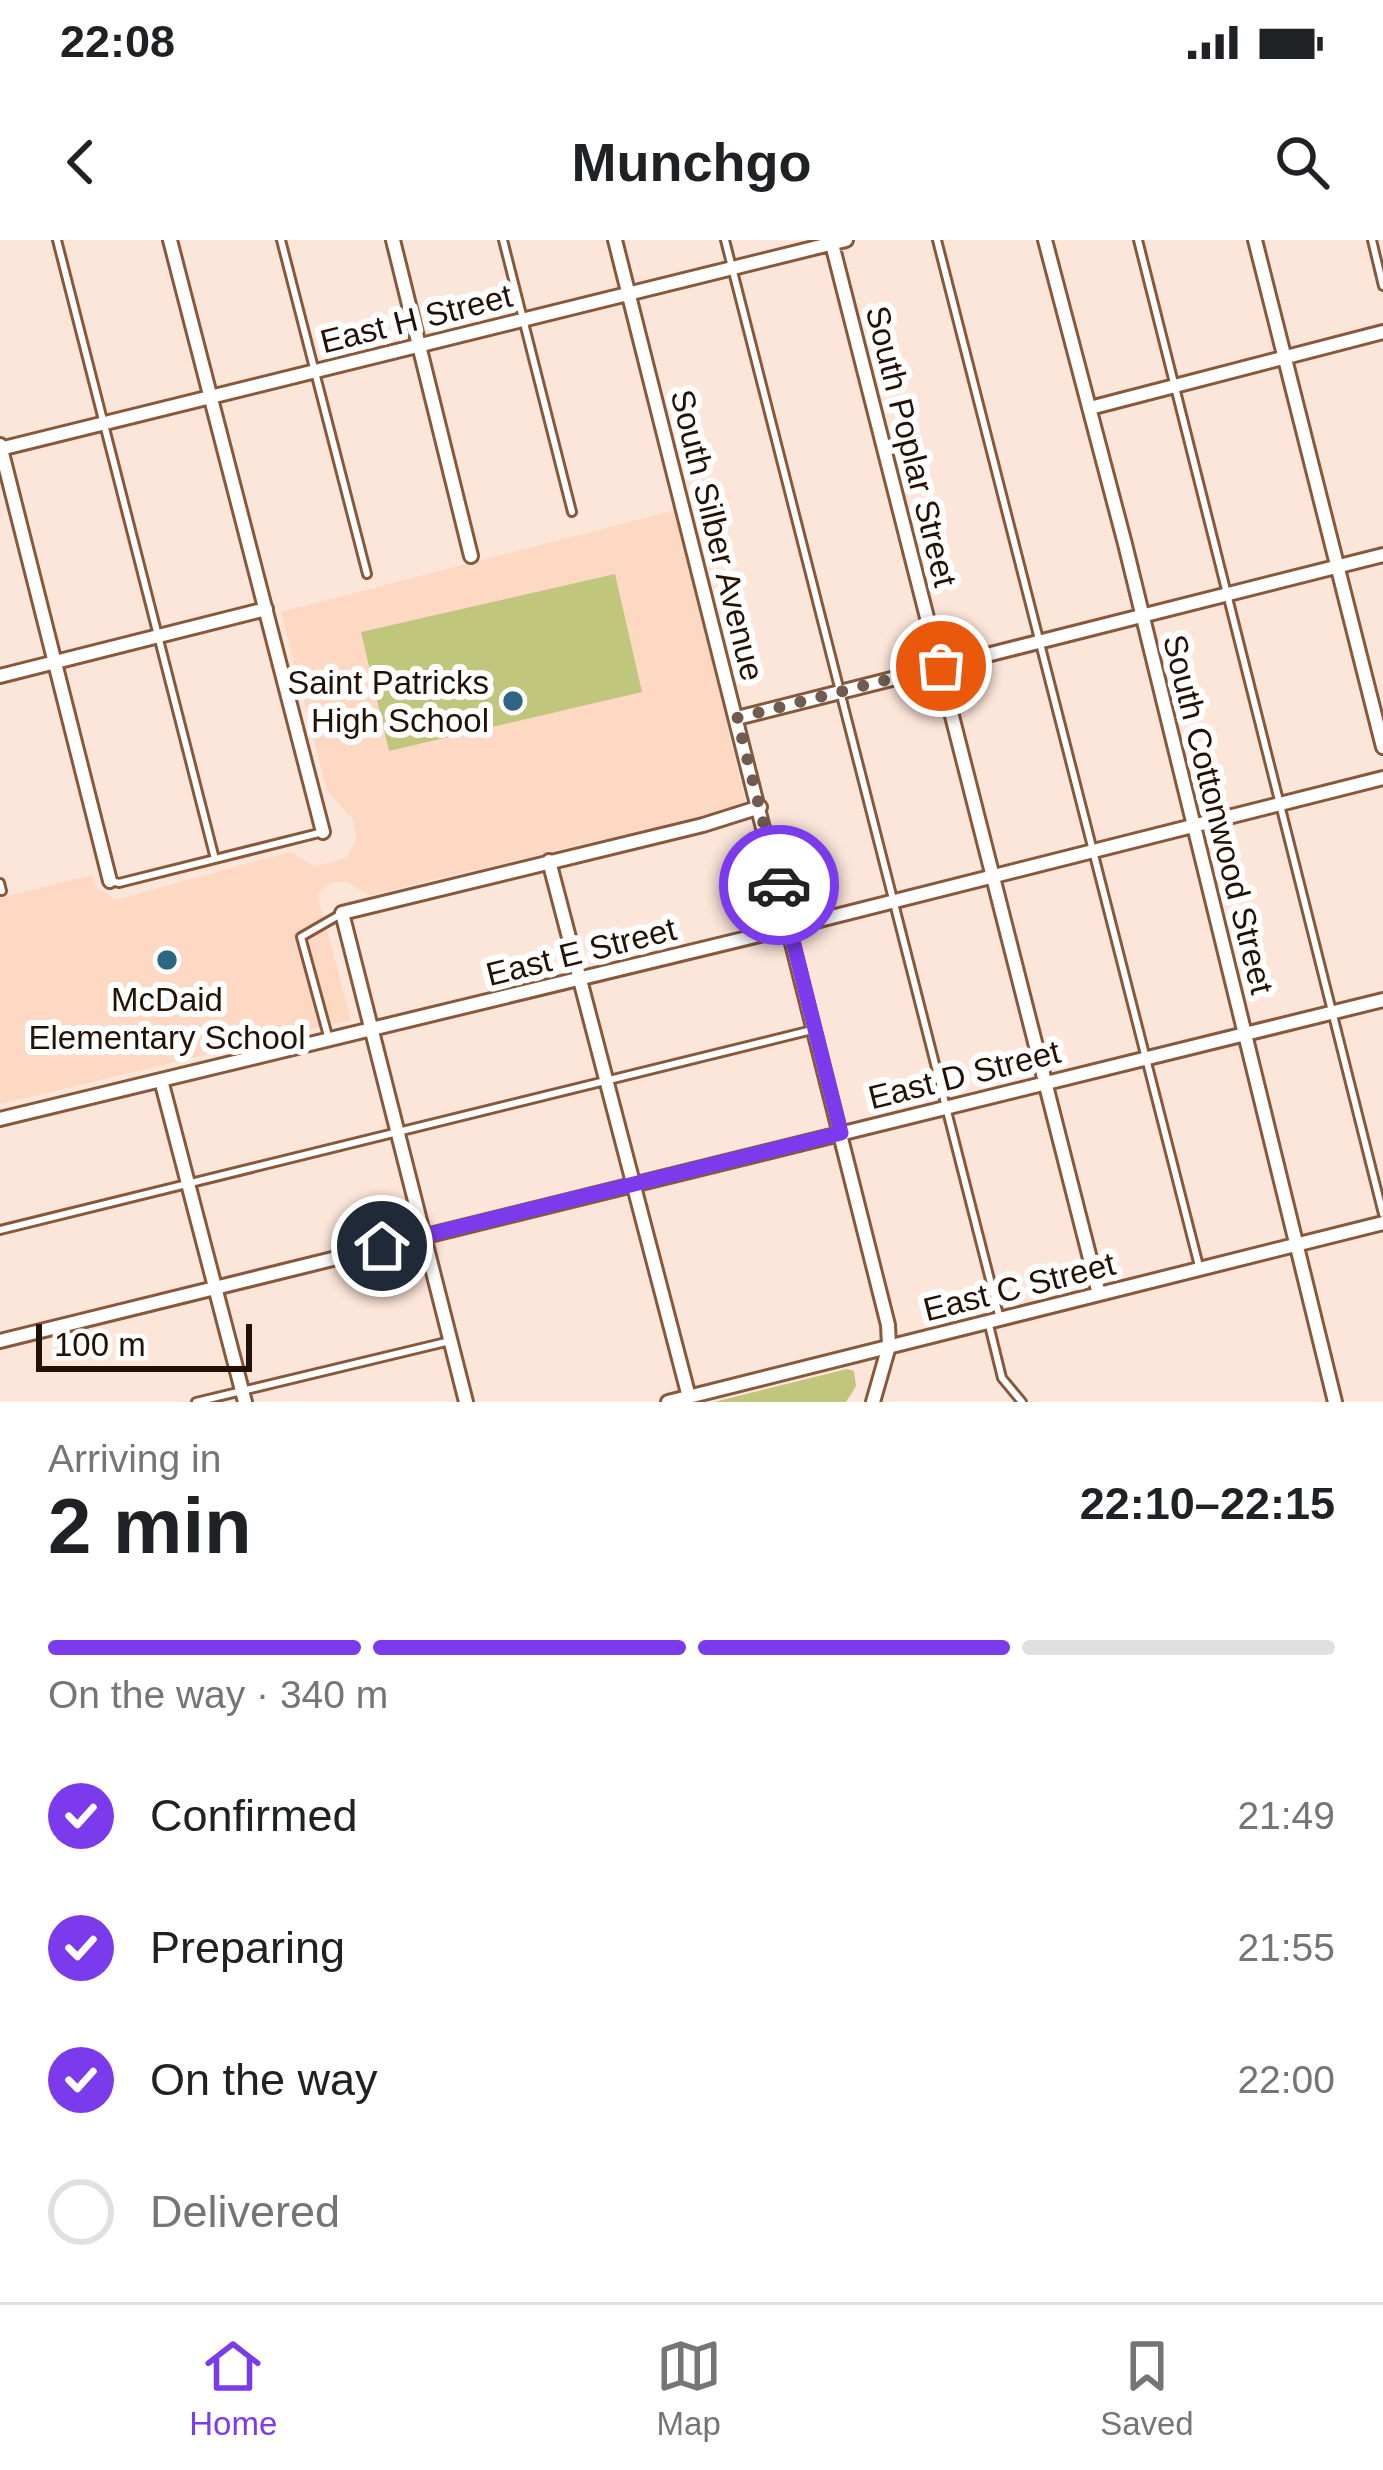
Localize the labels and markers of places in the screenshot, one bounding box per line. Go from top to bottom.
pin [890,615,992,717]
place label: Saint Patricks High School [287,664,489,739]
marker: Saint Patricks High School [500,688,526,714]
marker: McDaid Elementary School [154,947,180,973]
place label: McDaid Elementary School [29,981,305,1056]
pin [331,1195,433,1297]

